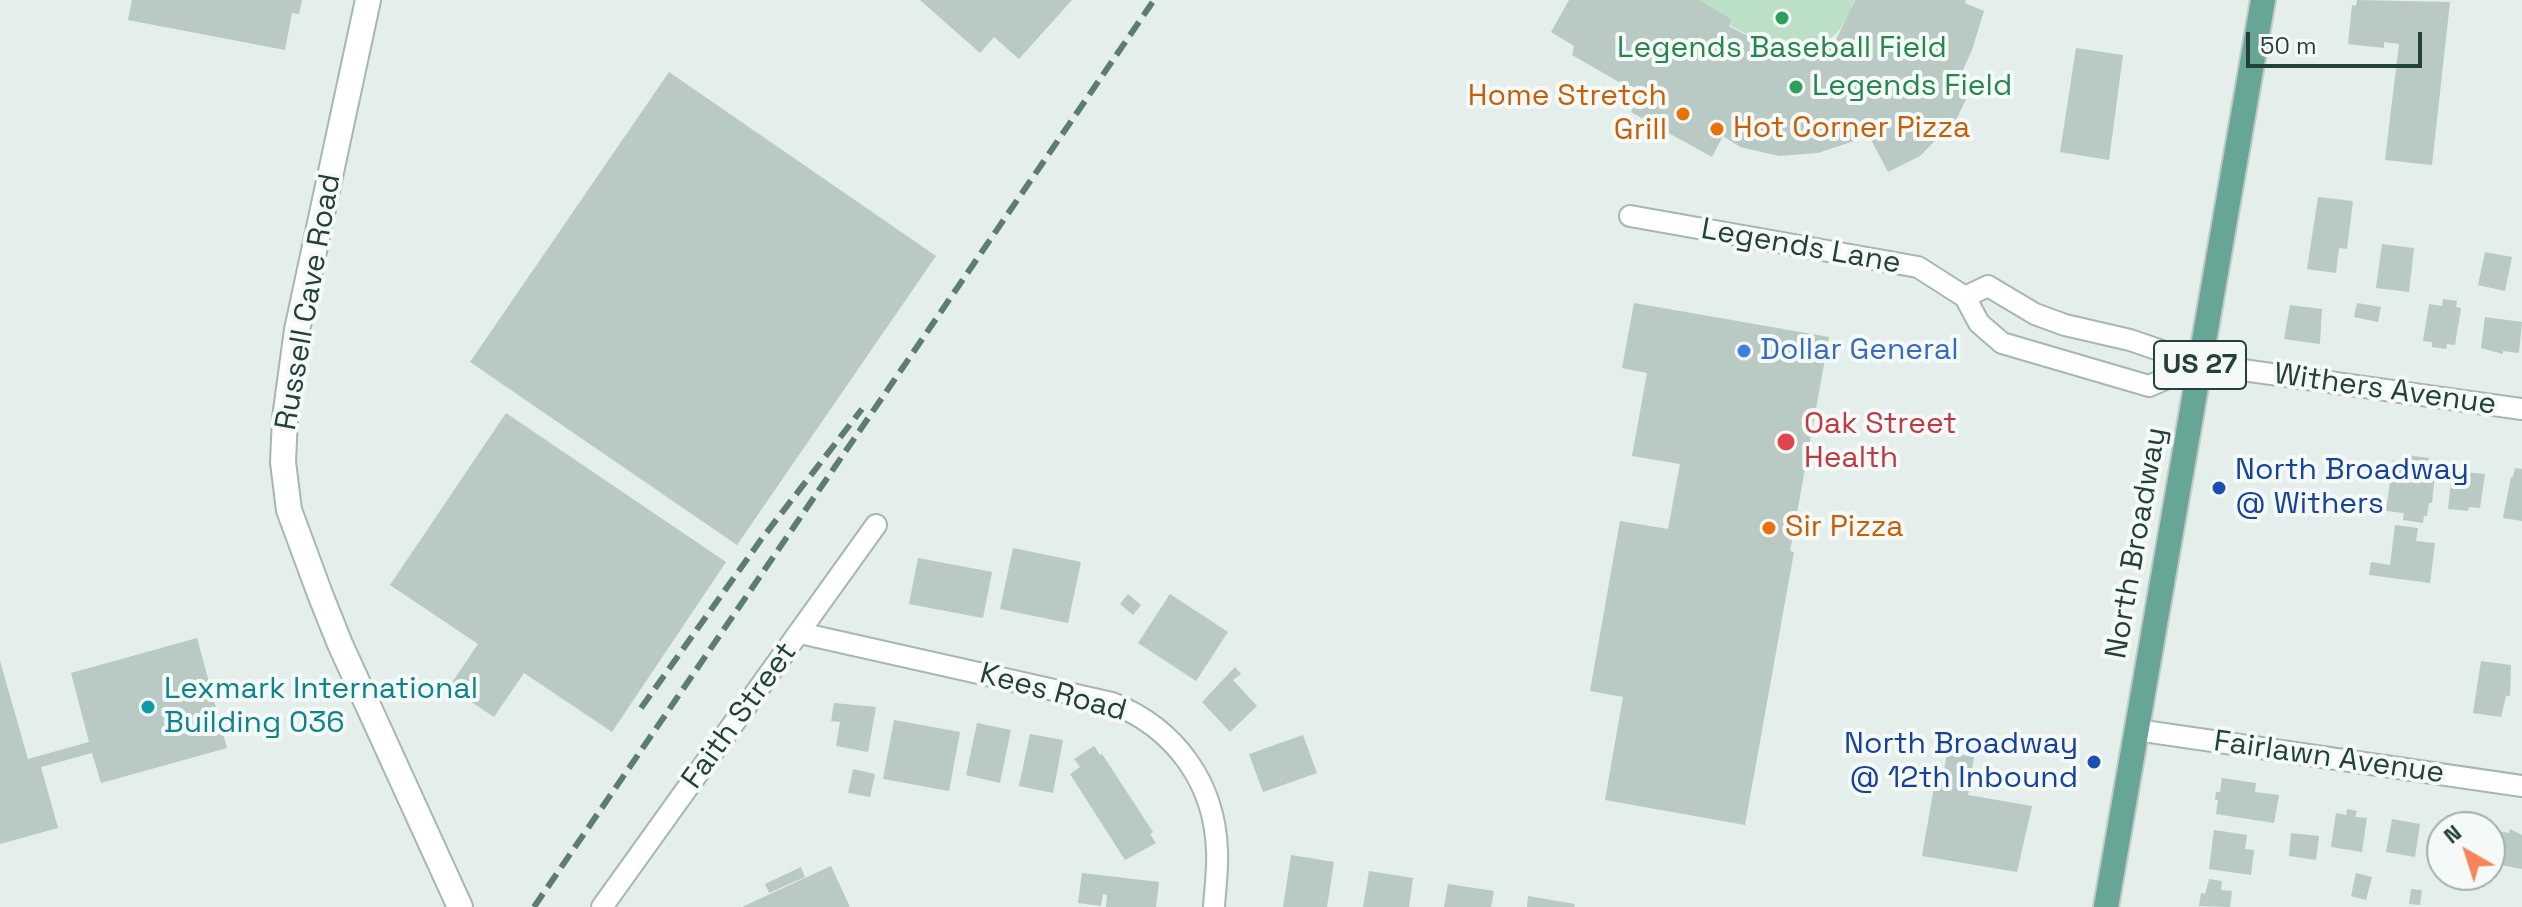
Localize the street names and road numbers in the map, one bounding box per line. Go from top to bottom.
street label: Russell Cave Road [269,171,349,433]
street label: Legends Lane [1698,212,1904,282]
road number: US 27 [2154,341,2246,389]
street label: Withers Avenue [2272,357,2498,423]
street label: North Broadway [2099,425,2175,661]
street label: Faith Street [675,636,805,796]
street label: Kees Road [976,656,1130,730]
street label: Fairlawn Avenue [2211,724,2447,792]

